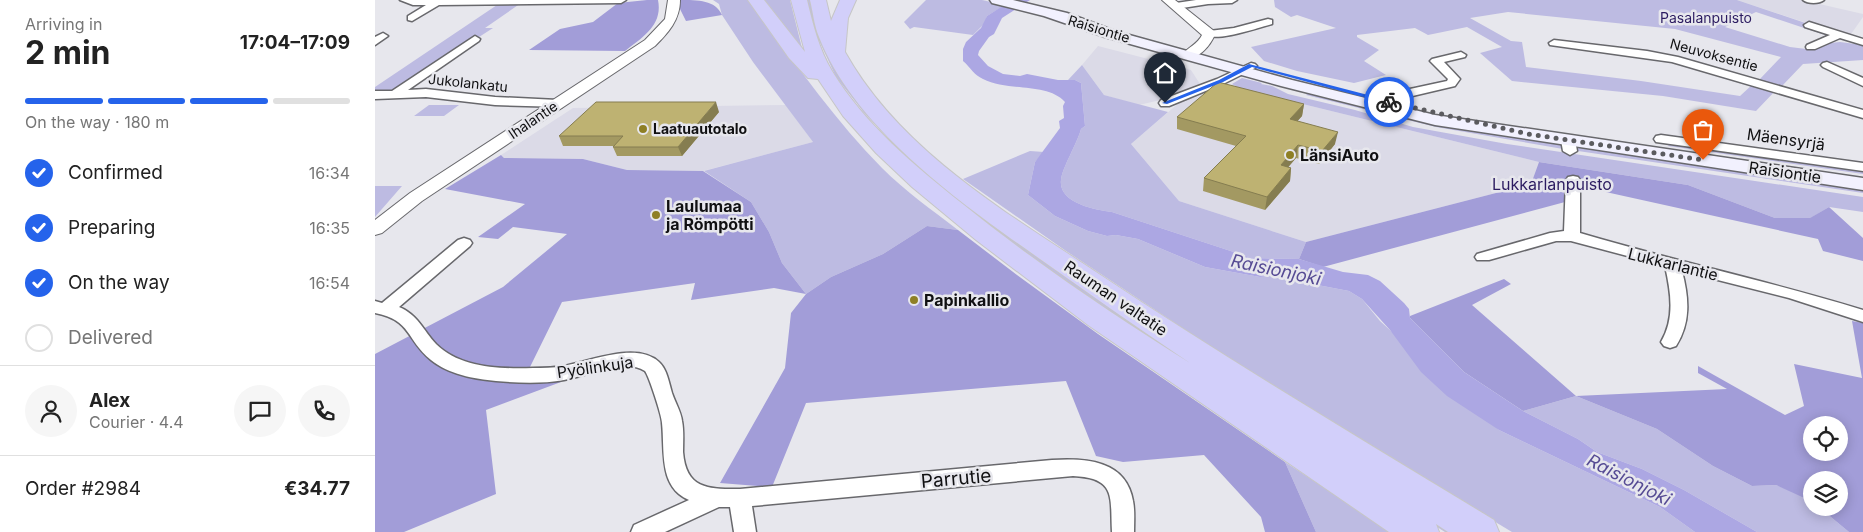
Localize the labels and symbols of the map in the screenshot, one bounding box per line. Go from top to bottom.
park label: Pasalanpuisto [1660,9,1752,26]
street label: Raisiontie [1066,11,1132,46]
street label: Neuvoksentie [1668,35,1760,74]
pin [1144,52,1186,103]
street label: Jukolankatu [427,70,509,95]
courier [1364,77,1414,127]
street label: Ihalantie [505,97,561,142]
pin [1682,109,1724,160]
place label: Laatuautotalo [653,120,748,137]
marker: Laatuautotalo [637,123,649,135]
street label: Mäensyrjä [1746,124,1826,154]
place label: LänsiAuto [1300,145,1379,165]
marker: LänsiAuto [1284,149,1296,161]
street label: Raisiontie [1748,157,1822,187]
park label: Lukkarlanpuisto [1492,174,1612,194]
place label: Laulumaa ja Römpötti [665,196,754,234]
marker: Laulumaa ja Römpötti [650,209,662,221]
street label: Lukkarlantie [1626,243,1720,285]
water label: Raisionjoki [1229,250,1324,289]
street label: Rauman valtatie [1061,256,1171,340]
place label: Papinkallio [924,290,1009,310]
marker: Papinkallio [908,294,920,306]
street label: Pyölinkuja [556,352,634,382]
water label: Raisionjoki [1584,449,1675,510]
street label: Parrutie [920,464,992,493]

